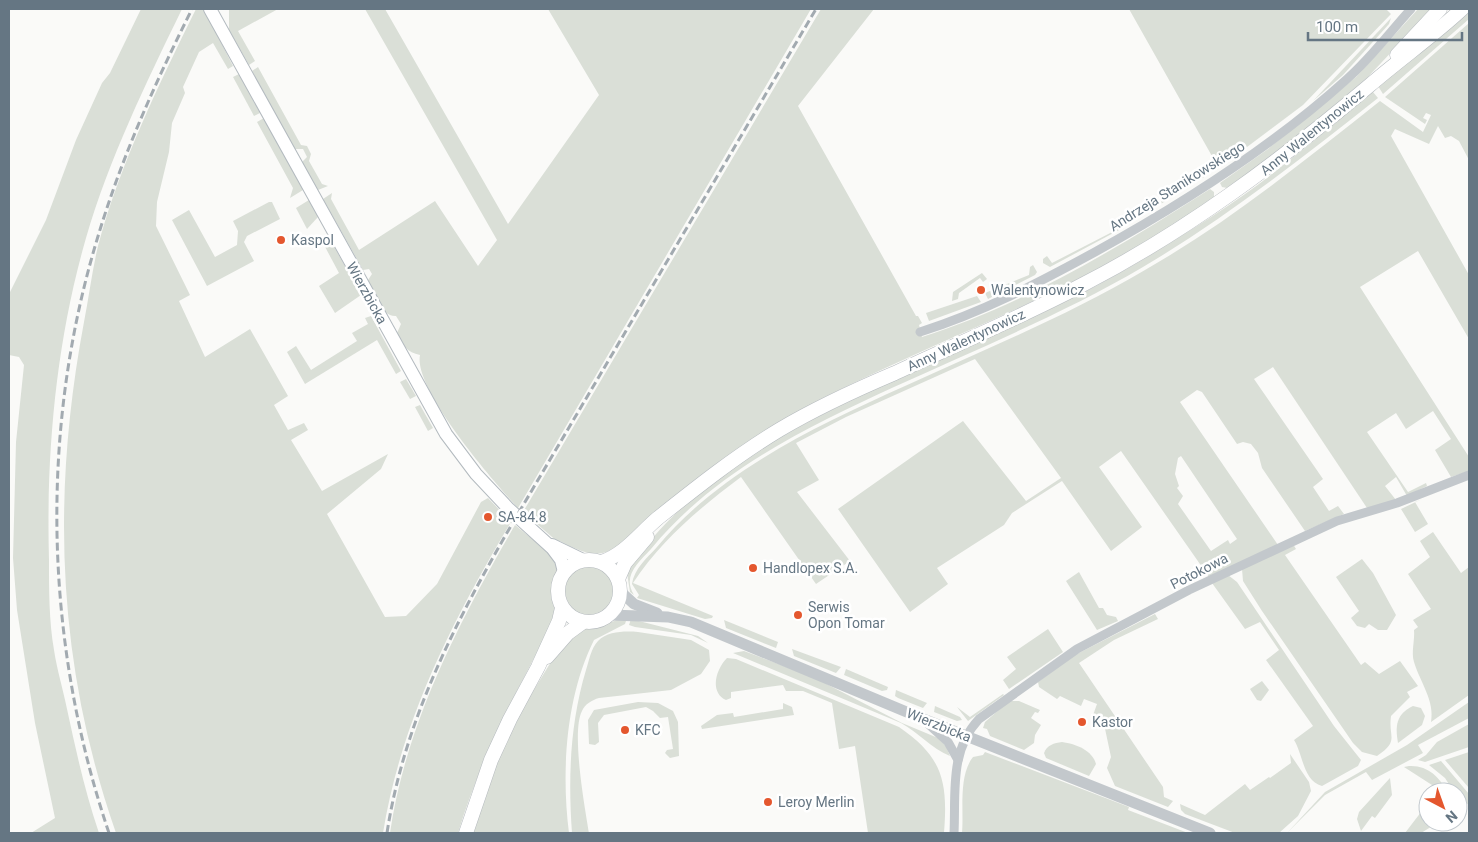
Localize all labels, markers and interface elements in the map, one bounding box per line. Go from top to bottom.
scale bar [1308,10,1462,42]
text: 100 m [1316,18,1358,36]
street label: Anny Walentynowicz [1257,85,1367,179]
street label: Andrzeja Stanikowskiego [1106,138,1248,234]
place label: Kaspol [291,232,334,248]
marker: Kaspol [275,234,287,246]
street label: Wierzbicka [343,259,391,327]
place label: Walentynowicz [991,282,1085,298]
marker: Walentynowicz [975,284,987,296]
street label: Anny Walentynowicz [905,306,1028,374]
place label: SA-84.8 [498,509,547,525]
marker: SA-84.8 [482,511,494,523]
street label: Potokowa [1168,550,1230,592]
place label: Handlopex S.A. [763,560,858,576]
marker: Handlopex S.A. [747,562,759,574]
place label: Serwis Opon Tomar [808,599,885,631]
marker: Serwis Opon Tomar [792,609,804,621]
street label: Wierzbicka [904,705,974,745]
place label: Kastor [1092,714,1133,730]
marker: Kastor [1076,716,1088,728]
place label: KFC [635,722,661,738]
marker: KFC [619,724,631,736]
north arrow [1418,782,1468,832]
place label: Leroy Merlin [778,794,854,810]
marker: Leroy Merlin [762,796,774,808]
text: N [1443,808,1461,826]

